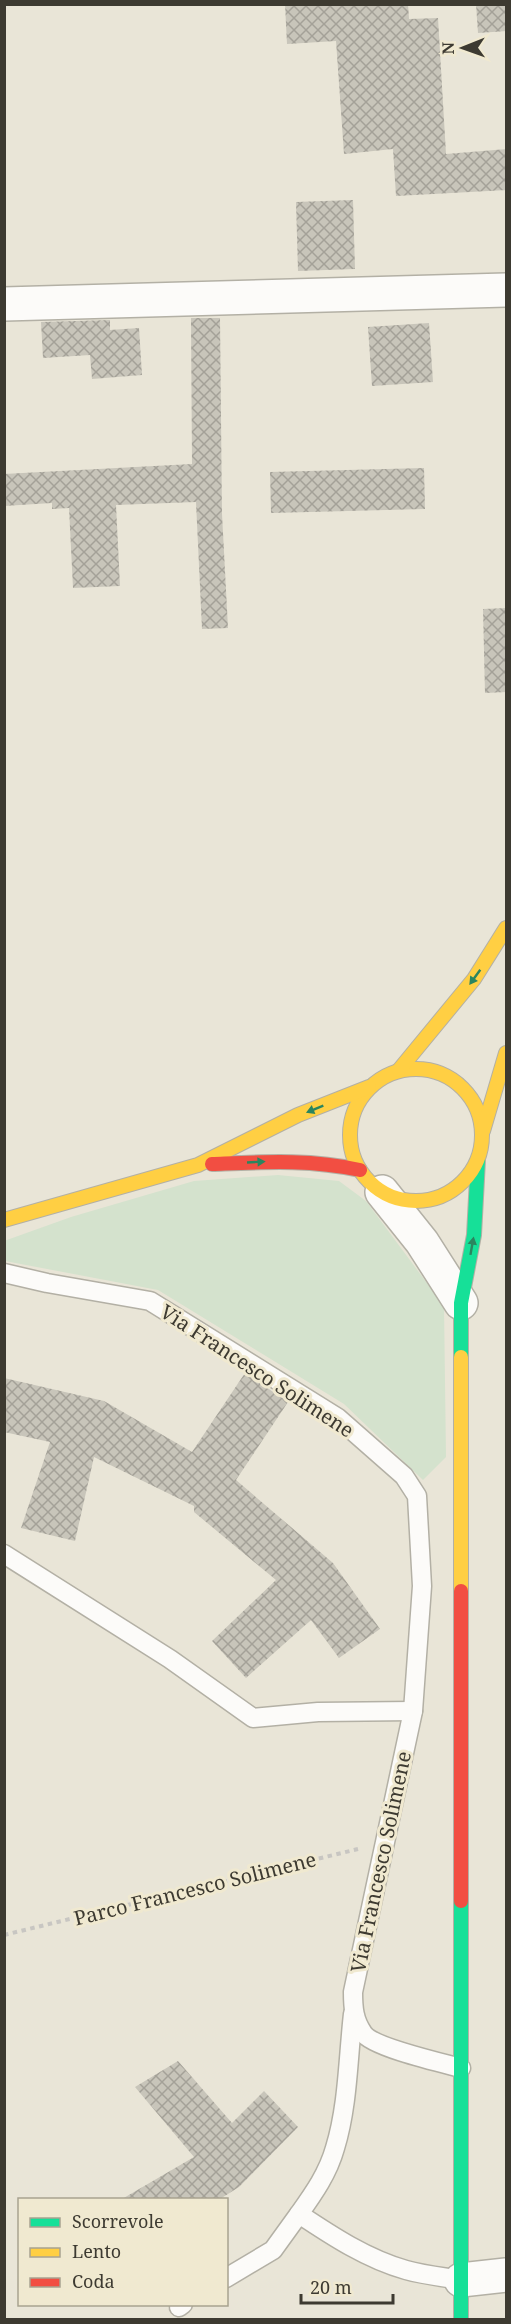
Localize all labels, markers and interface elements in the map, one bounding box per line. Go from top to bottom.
north arrow [433,18,493,78]
text: N [437,41,459,55]
one-way arrow [468,969,481,985]
one-way arrow [305,1104,323,1114]
one-way arrow [247,1157,266,1167]
one-way arrow [467,1236,476,1255]
street label: Via Francesco Solimene [155,1298,359,1443]
street label: Via Francesco Solimene [344,1749,417,1975]
street label: Parco Francesco Solimene [71,1845,319,1932]
legend [18,2198,228,2306]
text: Scorrevole [72,2209,164,2233]
text: Lento [72,2239,121,2263]
scale bar [301,2267,392,2305]
text: Coda [72,2269,115,2293]
text: 20 m [310,2275,352,2299]

